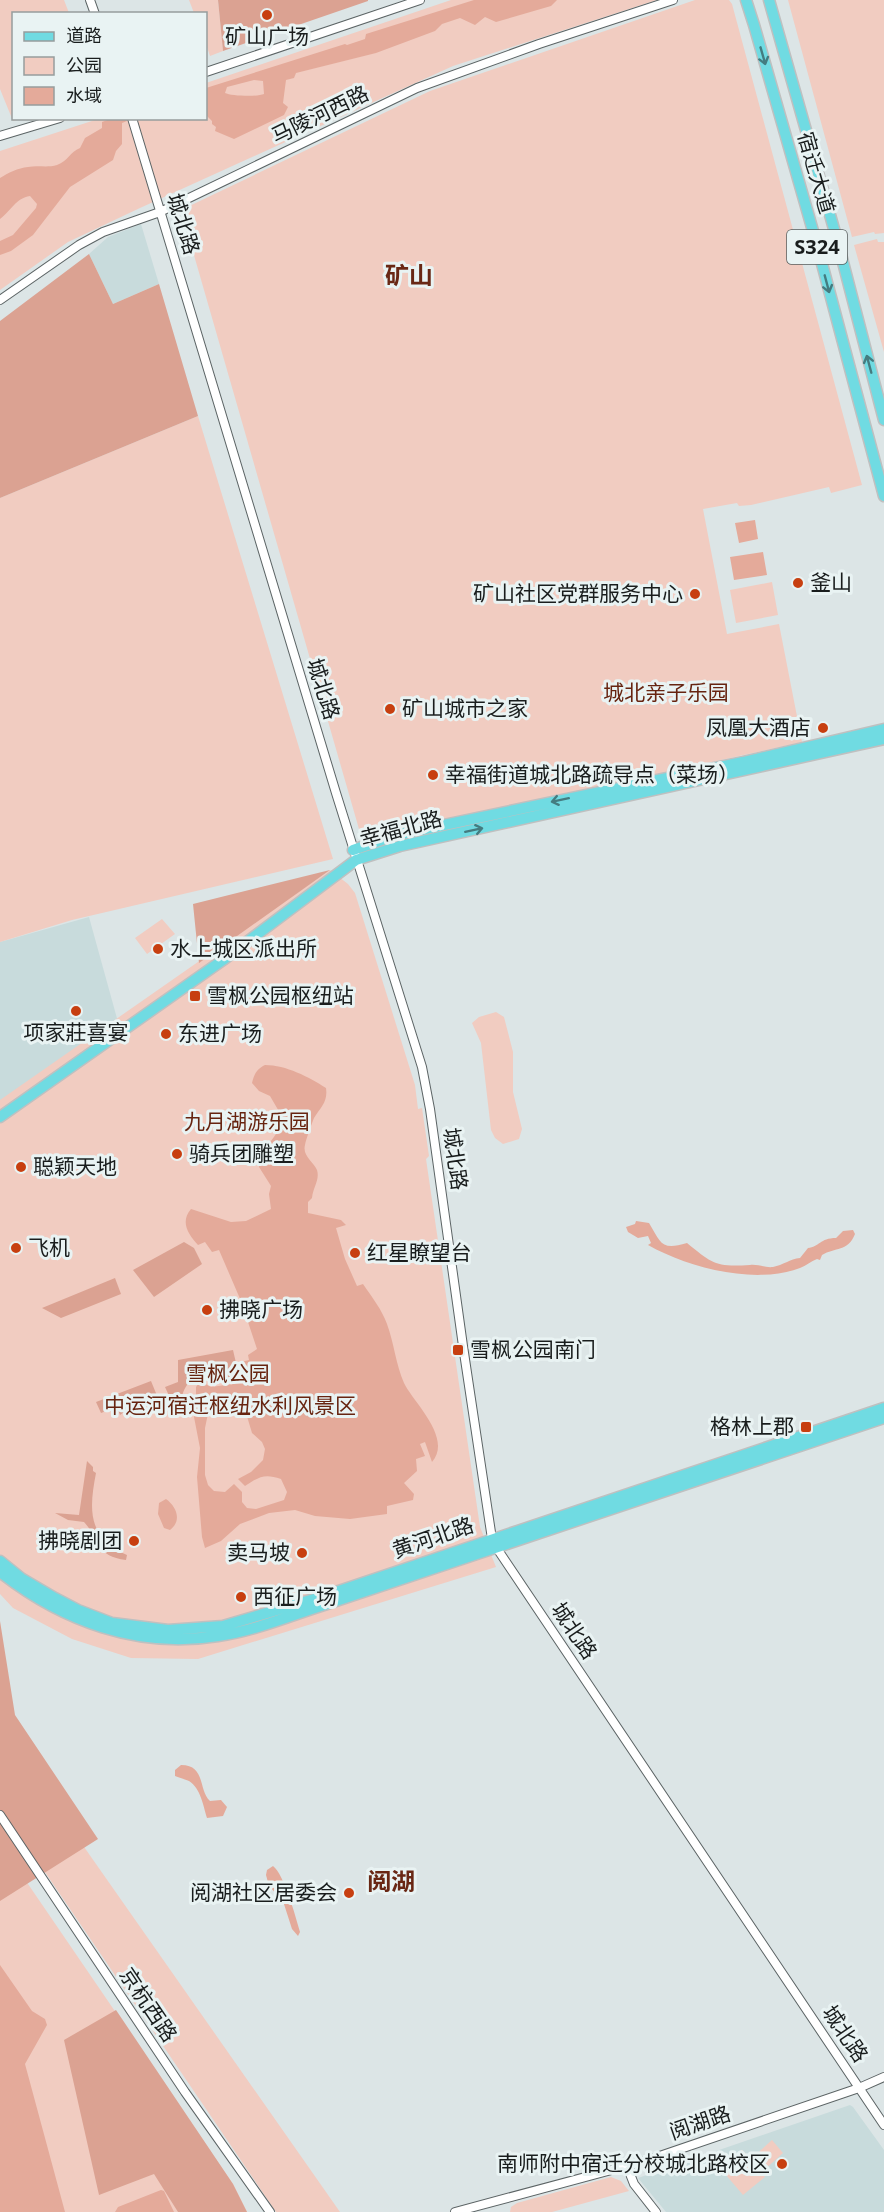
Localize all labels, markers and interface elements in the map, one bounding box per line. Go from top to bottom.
marker: 矿山广场 [260,8,274,22]
legend [12,12,207,120]
place label: 矿山广场 [225,22,309,50]
text: 道路 [66,23,102,47]
one-way arrow [758,46,769,65]
text: 公园 [66,53,102,77]
street label: 马陵河西路 [266,79,373,150]
text: 水域 [66,83,102,107]
street label: 宿迁大道 [792,128,842,217]
street label: 城北路 [161,189,207,258]
road number: S324 [787,230,847,264]
district label: 矿山 [385,258,433,291]
one-way arrow [822,274,834,293]
one-way arrow [863,354,875,373]
place label: 釜山 [810,568,852,596]
marker: 釜山 [791,576,805,590]
place label: 矿山社区党群服务中心 [473,579,683,607]
marker: 矿山社区党群服务中心 [688,587,702,601]
street label: 城北路 [301,654,347,723]
park label: 城北亲子乐园 [603,678,729,706]
place label: 矿山城市之家 [402,694,528,722]
marker: 矿山城市之家 [383,702,397,716]
place label: 凤凰大酒店 [706,713,811,741]
marker: 凤凰大酒店 [816,721,830,735]
place label: 幸福街道城北路疏导点（菜场） [445,760,739,788]
marker: 幸福街道城北路疏导点（菜场） [426,768,440,782]
one-way arrow [551,795,570,807]
street label: 幸福北路 [357,804,445,852]
one-way arrow [464,824,483,835]
place label: 水上城区派出所 [170,934,317,962]
marker: 水上城区派出所 [151,942,165,956]
place label: 雪枫公园枢纽站 [207,981,354,1009]
marker: 雪枫公园枢纽站 [188,989,202,1003]
marker: 项家莊喜宴 [69,1004,83,1018]
place label: 项家莊喜宴 [24,1018,129,1046]
place label: 东进广场 [178,1019,262,1047]
marker: 东进广场 [159,1027,173,1041]
park label: 九月湖游乐园 [184,1107,310,1135]
street label: 城北路 [438,1126,474,1192]
place label: 骑兵团雕塑 [189,1139,294,1167]
marker: 骑兵团雕塑 [170,1147,184,1161]
place label: 聪颖天地 [33,1152,117,1180]
marker: 聪颖天地 [14,1160,28,1174]
place label: 飞机 [28,1233,70,1261]
place label: 红星瞭望台 [367,1238,472,1266]
marker: 飞机 [9,1241,23,1255]
marker: 红星瞭望台 [348,1246,362,1260]
place label: 拂晓广场 [219,1295,303,1323]
marker: 拂晓广场 [200,1303,214,1317]
place label: 雪枫公园南门 [470,1335,596,1363]
marker: 雪枫公园南门 [451,1343,465,1357]
park label: 雪枫公园 [186,1359,270,1387]
park label: 中运河宿迁枢纽水利风景区 [104,1391,356,1419]
place label: 格林上郡 [710,1412,794,1440]
marker: 格林上郡 [799,1420,813,1434]
street label: 黄河北路 [388,1510,477,1564]
place label: 拂晓剧团 [38,1526,122,1554]
marker: 拂晓剧团 [127,1534,141,1548]
place label: 卖马坡 [227,1538,290,1566]
marker: 卖马坡 [295,1546,309,1560]
place label: 西征广场 [253,1582,337,1610]
marker: 西征广场 [234,1590,248,1604]
street label: 城北路 [546,1596,604,1664]
district label: 阅湖 [367,1864,415,1897]
place label: 阅湖社区居委会 [190,1878,337,1906]
marker: 阅湖社区居委会 [342,1886,356,1900]
street label: 京杭西路 [114,1962,184,2047]
street label: 城北路 [817,1999,875,2067]
street label: 阅湖路 [665,2099,734,2146]
place label: 南师附中宿迁分校城北路校区 [497,2149,770,2177]
marker: 南师附中宿迁分校城北路校区 [775,2157,789,2171]

